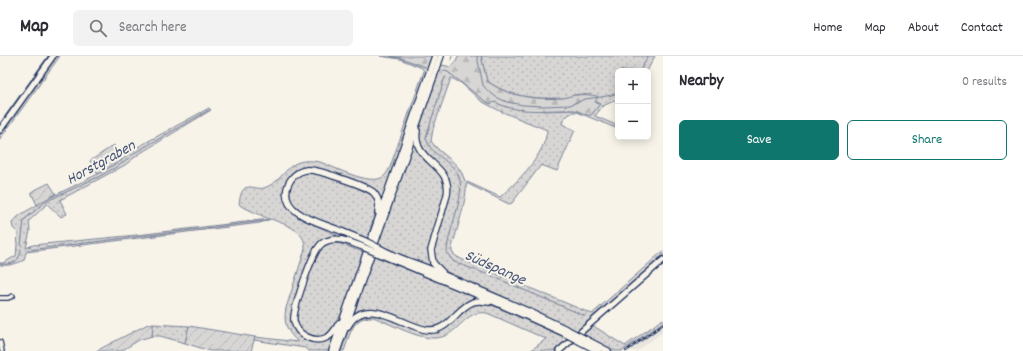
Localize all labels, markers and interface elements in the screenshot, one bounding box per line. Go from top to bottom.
search box [73,10,353,46]
text: Map [20,14,49,41]
icon: search [87,17,109,39]
text: Search here [119,17,187,39]
text: Home [813,18,842,38]
text: Map [864,18,886,38]
text: About [908,18,939,38]
text: Contact [961,18,1003,38]
map controls [615,68,651,140]
button: + [615,68,651,104]
text: Nearby [679,70,723,94]
text: 0 results [962,73,1007,92]
button: − [615,104,651,140]
button: Save [679,120,839,160]
button: Share [847,120,1007,160]
water label: Horstgraben [63,134,140,192]
water label: Südspange [461,245,530,292]

